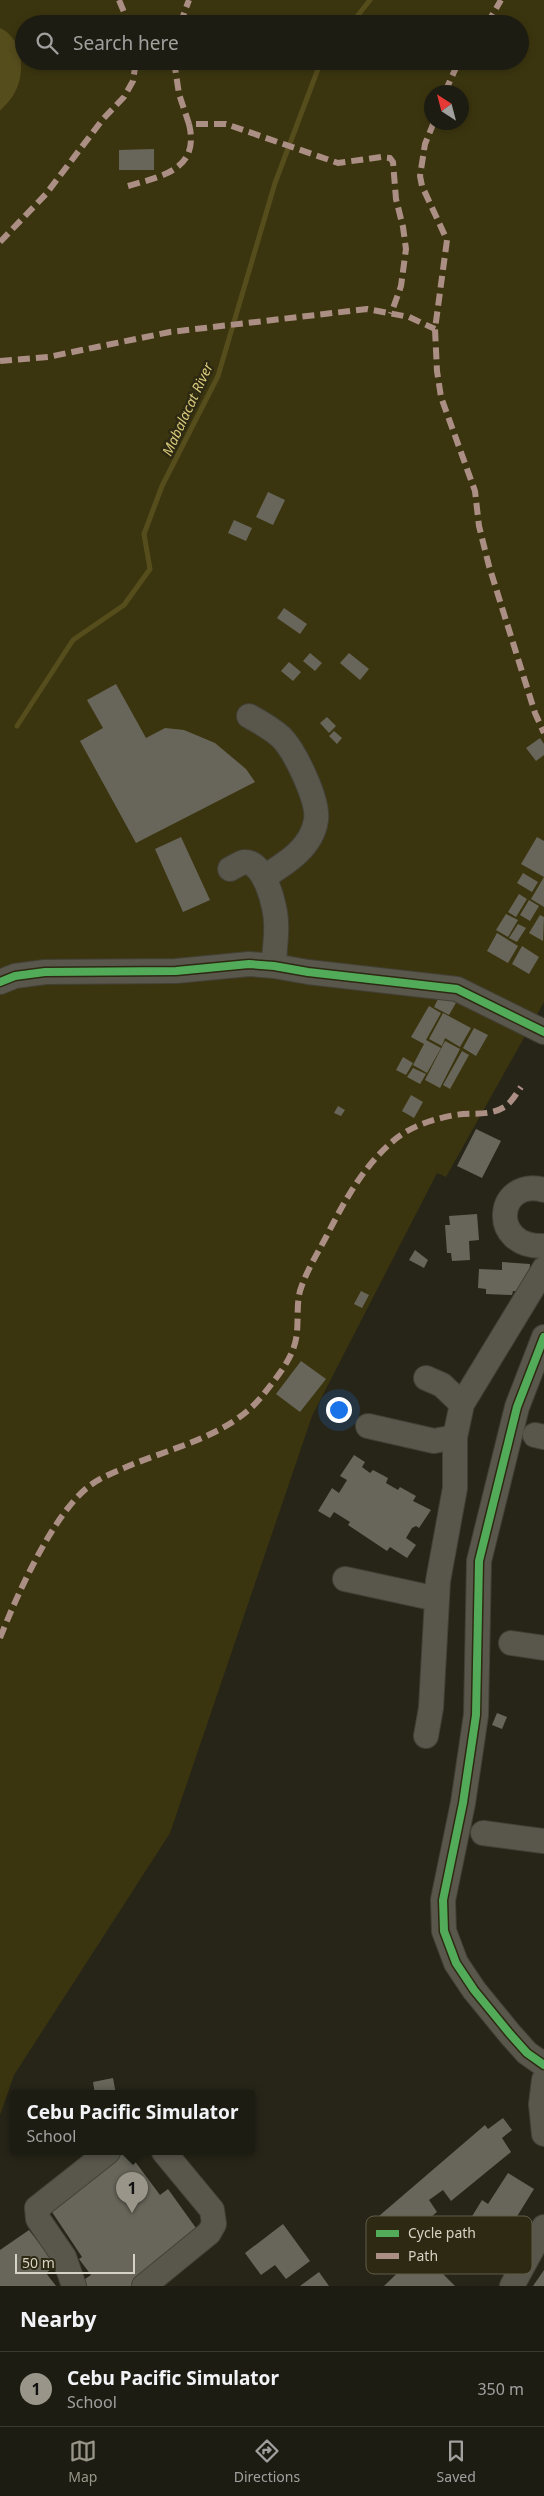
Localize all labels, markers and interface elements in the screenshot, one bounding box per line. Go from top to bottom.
search box [15,15,529,70]
icon: search [33,29,61,57]
text: Search here [73,30,179,56]
north arrow [424,85,469,130]
water label: Mabalacat River [157,359,217,459]
your location [326,1397,352,1423]
popup [10,2090,255,2155]
text: Cebu Pacific Simulator [27,2099,238,2125]
text: School [27,2125,76,2147]
pin: 1 [116,2172,148,2213]
legend [366,2216,532,2274]
text: Cycle path [408,2223,476,2242]
text: Path [408,2246,438,2265]
scale bar [15,2251,135,2274]
text: 50 m [22,2253,55,2272]
text: Nearby [20,2305,96,2333]
text: Cebu Pacific Simulator [67,2365,279,2391]
text: 1 [31,2378,41,2400]
text: 350 m [477,2378,524,2400]
text: School [67,2391,117,2413]
tab: Map [68,2437,97,2486]
tab: Directions [234,2437,300,2486]
tab: Saved [437,2437,476,2486]

